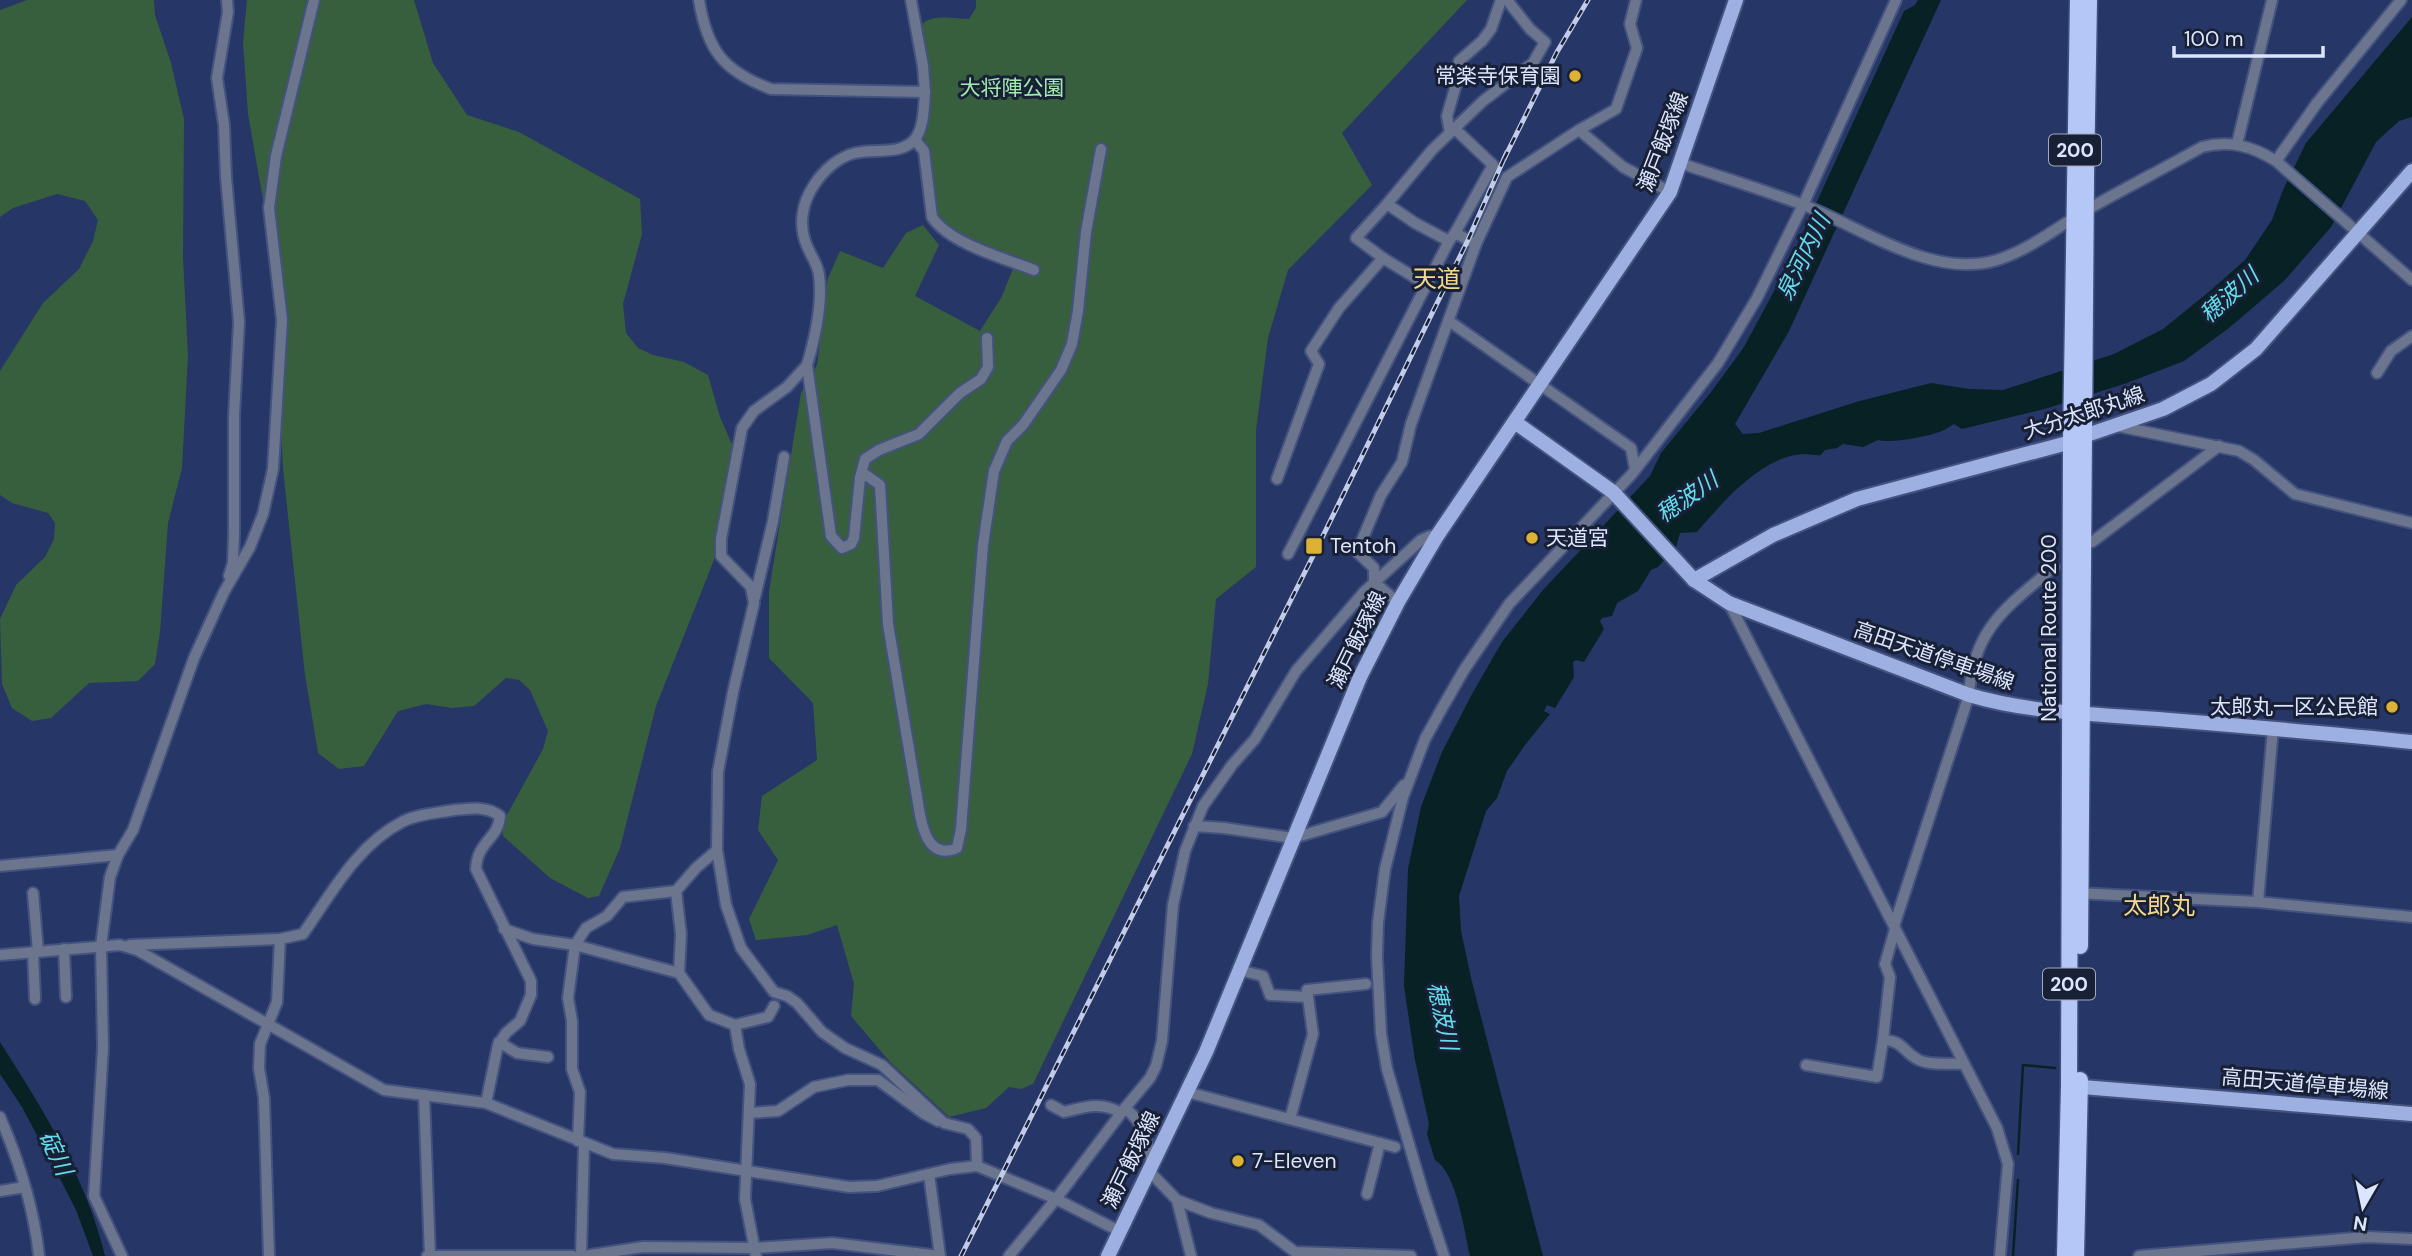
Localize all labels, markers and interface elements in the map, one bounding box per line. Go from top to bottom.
scale bar [2174,14,2323,58]
text: 100 m [2184,25,2244,53]
place label: 常楽寺保育園 [1435,62,1561,90]
marker: 常楽寺保育園 [1567,68,1583,84]
park label: 大将陣公園 [960,74,1065,102]
street label: 瀬戸飯塚線 [1631,88,1695,196]
road number: 200 [2049,134,2101,166]
water label: 泉河内川 [1769,206,1838,305]
water label: 穂波川 [2193,259,2267,329]
district label: 天道 [1413,263,1461,294]
street label: 大分太郎丸線 [2020,380,2148,446]
water label: 穂波川 [1650,463,1726,529]
place label: 天道宮 [1546,524,1609,552]
marker: 天道宮 [1524,530,1540,546]
place label: Tentoh [1330,532,1396,560]
street label: National Route 200 [2035,534,2063,722]
marker: Tentoh [1304,536,1324,556]
street label: 瀬戸飯塚線 [1321,587,1393,693]
street label: 高田天道停車場線 [1850,615,2018,697]
place label: 太郎丸一区公民館 [2210,693,2378,721]
marker: 太郎丸一区公民館 [2384,699,2400,715]
district label: 太郎丸 [2123,890,2195,921]
road number: 200 [2043,968,2095,1000]
water label: 穂波川 [1421,979,1465,1056]
street label: 高田天道停車場線 [2220,1063,2390,1105]
street label: 瀬戸飯塚線 [1095,1107,1167,1213]
water label: 碇川 [33,1126,81,1183]
place label: 7-Eleven [1252,1147,1336,1175]
marker: 7-Eleven [1230,1153,1246,1169]
north arrow [2328,1172,2398,1242]
text: N [2352,1210,2369,1237]

